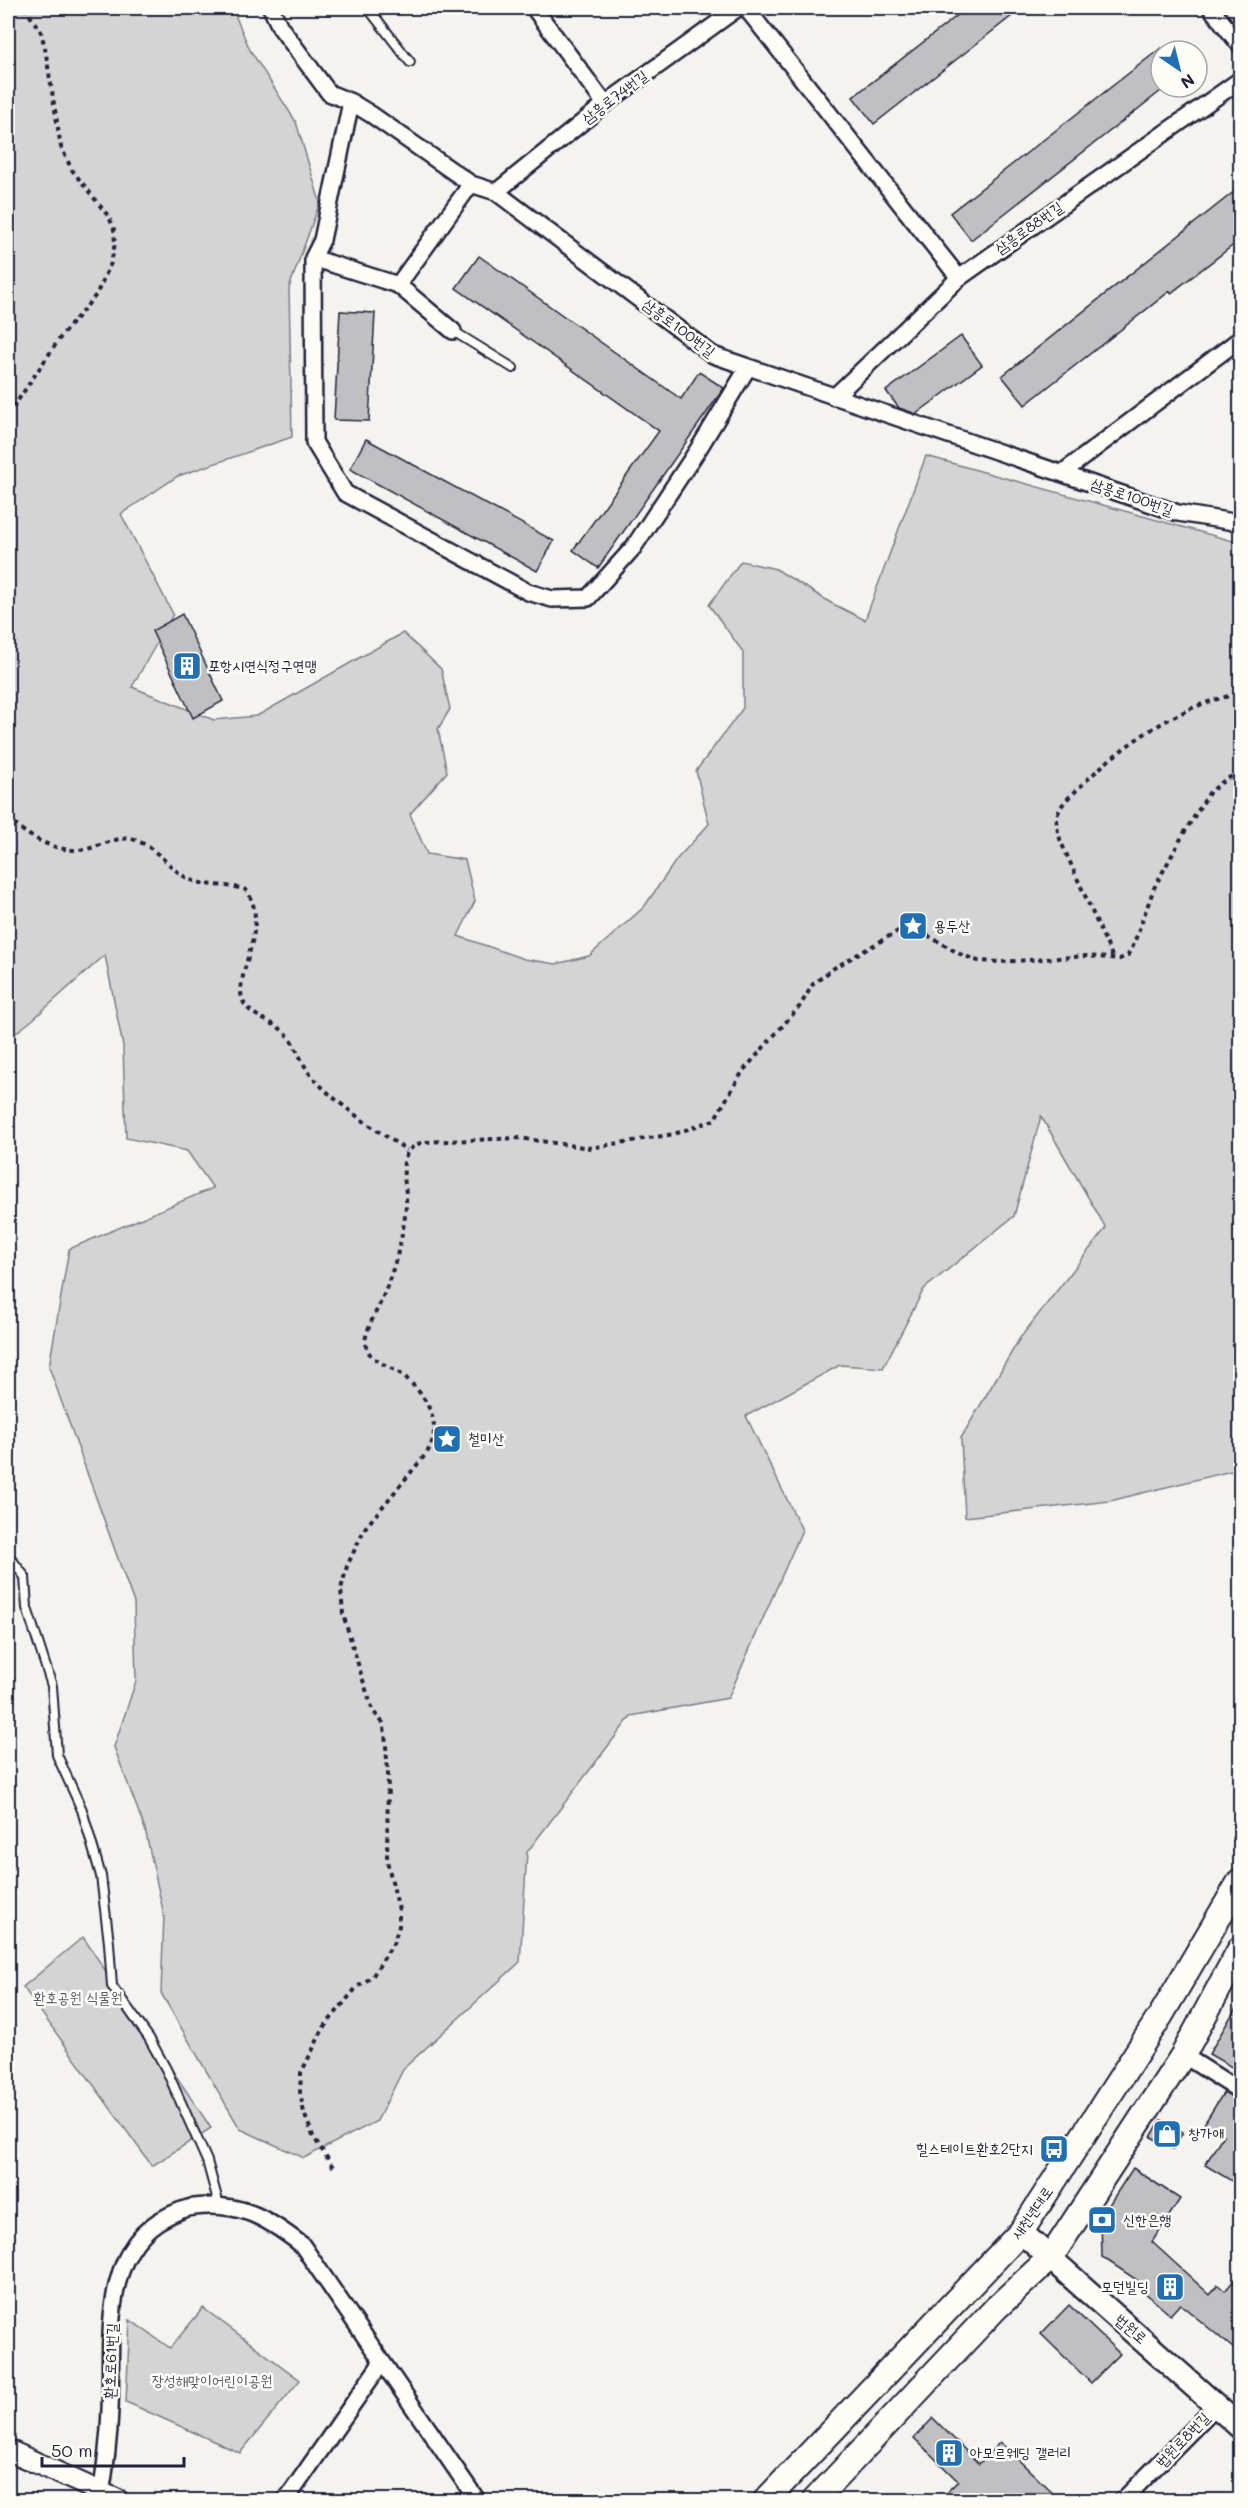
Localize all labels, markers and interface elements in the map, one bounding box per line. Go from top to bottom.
north arrow [1149,39,1209,99]
street label: 삼흥로74번길 [577,65,651,128]
text: N [1177,70,1199,94]
street label: 삼흥로88번길 [991,196,1066,258]
street label: 삼흥로100번길 [639,293,720,361]
street label: 삼흥로100번길 [1089,473,1176,519]
building icon: 포항시연식정구연맹 [171,650,203,682]
place label: 포항시연식정구연맹 [208,655,317,675]
place icon: 용두산 [897,910,929,942]
place label: 용두산 [934,915,970,935]
place icon: 철미산 [431,1423,463,1455]
place label: 철미산 [468,1428,504,1448]
park label: 환호공원 식물원 [33,1987,123,2007]
shop icon: 창가애 [1151,2118,1183,2150]
place label: 창가애 [1188,2123,1224,2143]
bus stop icon: 힐스테이트환호2단지 [1038,2133,1070,2165]
place label: 힐스테이트환호2단지 [916,2138,1033,2158]
street label: 새천년대로 [1006,2182,1057,2243]
bank icon: 신한은행 [1086,2204,1118,2236]
place label: 신한은행 [1123,2209,1171,2229]
building icon: 모던빌딩 [1154,2271,1186,2303]
place label: 모던빌딩 [1101,2276,1149,2296]
street label: 법원로 [1111,2309,1152,2348]
street label: 환호로61번길 [99,2323,121,2399]
park label: 장성해맞이어린이공원 [152,2370,272,2390]
street label: 법원로8번길 [1151,2407,1214,2471]
scale bar [42,2430,184,2468]
building icon: 아모르웨딩 갤러리 [933,2437,965,2469]
text: 50 m [51,2438,93,2462]
place label: 아모르웨딩 갤러리 [970,2442,1071,2462]

